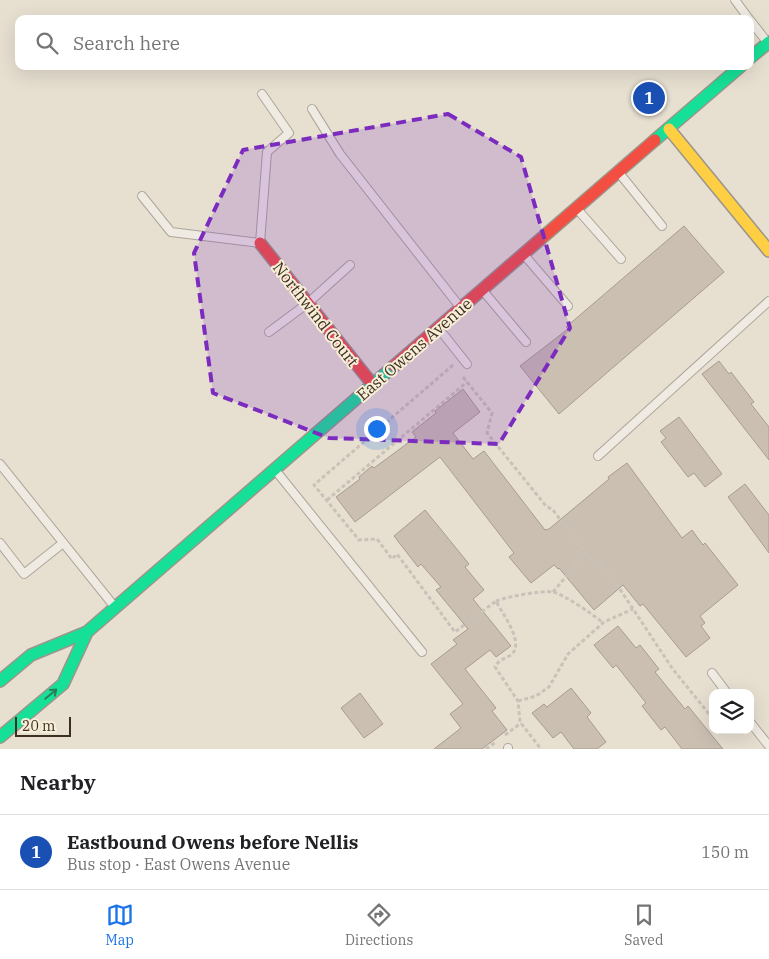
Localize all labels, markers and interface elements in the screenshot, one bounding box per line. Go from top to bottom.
search box [15,15,754,70]
icon: search [33,29,61,57]
text: Search here [73,31,180,55]
pin: 1 [633,79,665,117]
street label: Northwind Court [269,258,363,371]
street label: East Owens Avenue [352,293,476,405]
your location [364,416,390,442]
one-way arrow [44,689,57,700]
map controls [709,689,754,734]
button: layers [709,689,754,734]
scale bar [15,714,71,737]
text: 20 m [22,717,55,735]
text: Nearby [20,768,96,796]
text: Eastbound Owens before Nellis [67,830,358,854]
text: 1 [31,842,41,862]
text: 150 m [701,842,749,862]
text: Bus stop · East Owens Avenue [67,854,290,874]
tab: Map [106,901,134,949]
tab: Directions [345,901,413,949]
tab: Saved [624,901,663,949]

